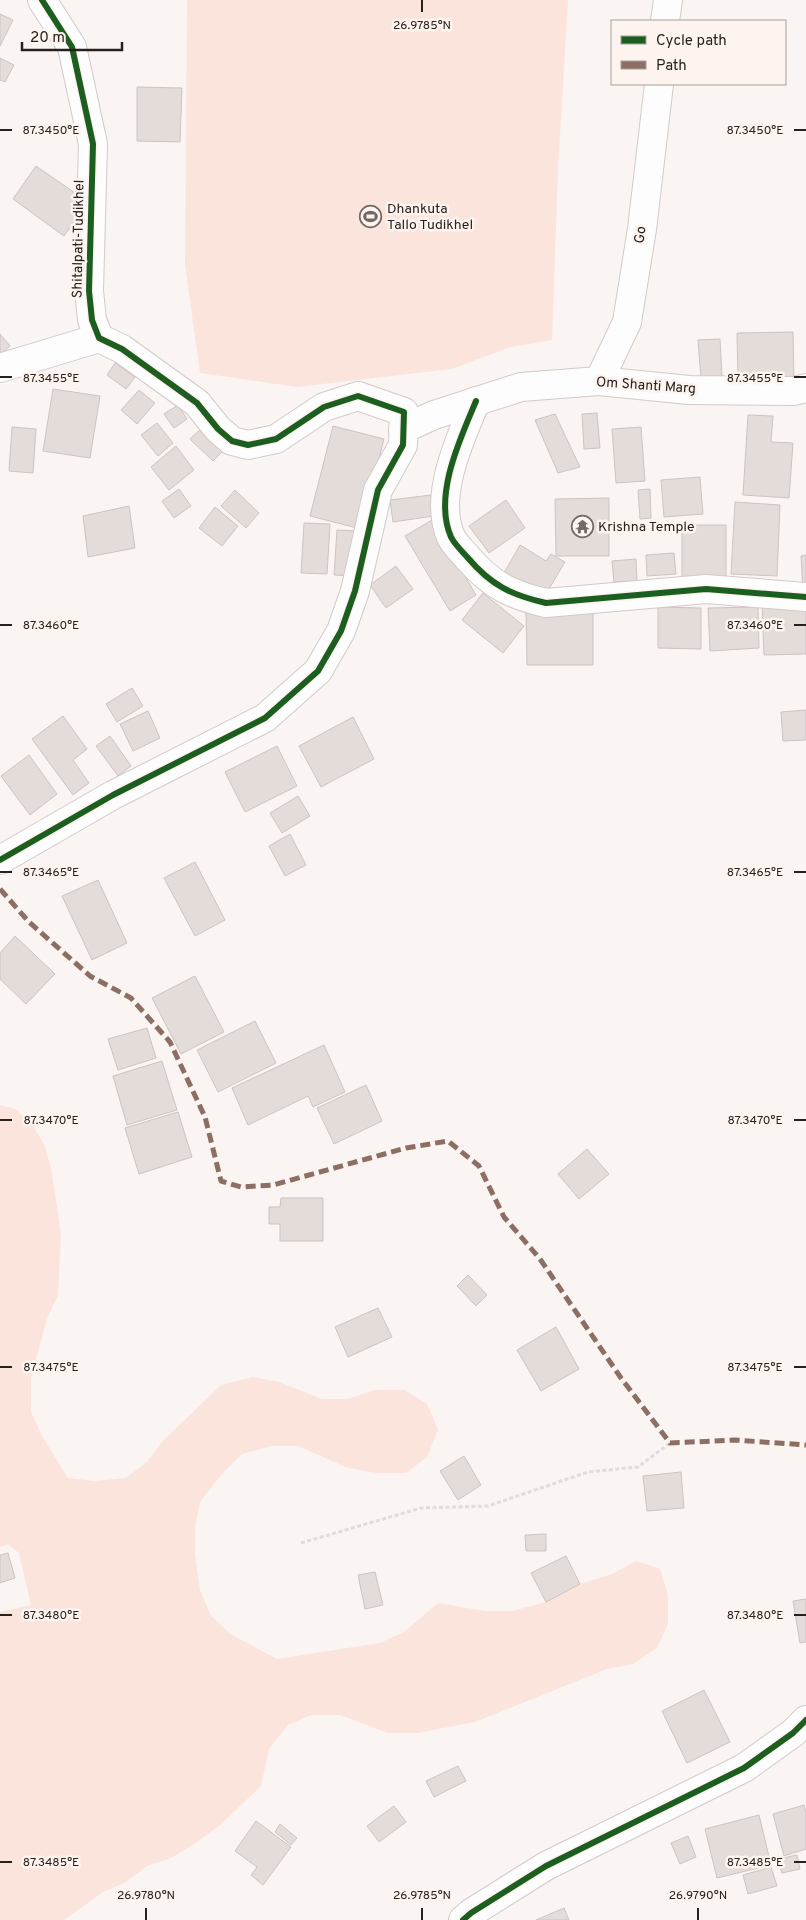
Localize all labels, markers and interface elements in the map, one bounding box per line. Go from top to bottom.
text: 26.9785°N [393,18,451,34]
scale bar [22,20,122,52]
legend [611,20,786,85]
text: 20 m [30,29,65,48]
text: Cycle path [656,32,727,51]
text: Path [656,57,687,76]
text: 87.3450°E [23,123,79,139]
text: 87.3450°E [727,123,783,139]
street label: Shitalpati-Tudikhel [69,180,89,298]
place label: Dhankuta Tallo Tudikhel [387,201,473,234]
sports icon: Dhankuta Tallo Tudikhel [359,205,383,229]
street label: Go [631,225,651,245]
text: 87.3455°E [23,371,79,387]
text: 87.3455°E [727,371,783,387]
street label: Om Shanti Marg [595,374,697,398]
temple icon: Krishna Temple [570,515,594,539]
place label: Krishna Temple [598,519,695,536]
text: 87.3460°E [23,618,79,634]
text: 87.3460°E [727,618,783,634]
text: 87.3465°E [23,865,79,881]
text: 87.3465°E [727,865,783,881]
text: 87.3470°E [23,1113,79,1129]
text: 87.3470°E [727,1113,783,1129]
text: 87.3475°E [23,1360,79,1376]
text: 87.3475°E [727,1360,783,1376]
text: 87.3480°E [23,1608,79,1624]
text: 87.3480°E [727,1608,783,1624]
text: 87.3485°E [23,1855,79,1871]
text: 87.3485°E [727,1855,783,1871]
text: 26.9780°N [117,1888,175,1904]
text: 26.9785°N [393,1888,451,1904]
text: 26.9790°N [669,1888,727,1904]

